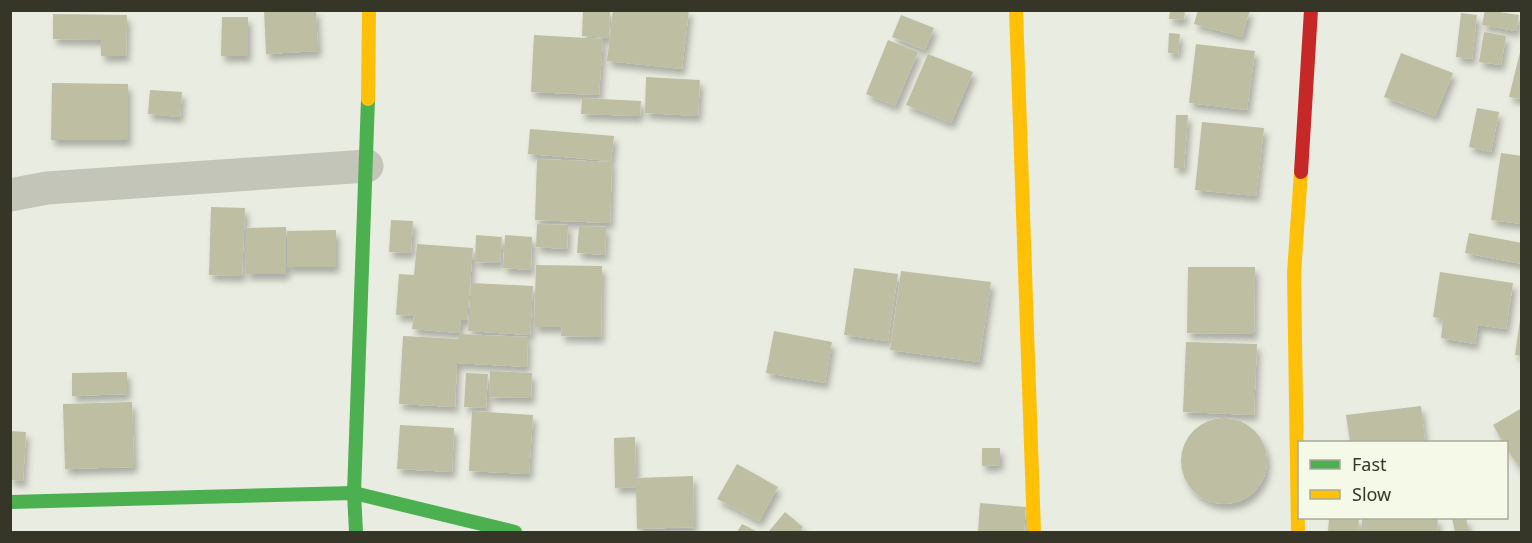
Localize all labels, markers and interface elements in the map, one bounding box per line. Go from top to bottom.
legend [1298,441,1508,519]
text: Fast [1352,452,1387,476]
text: Slow [1352,482,1391,506]

